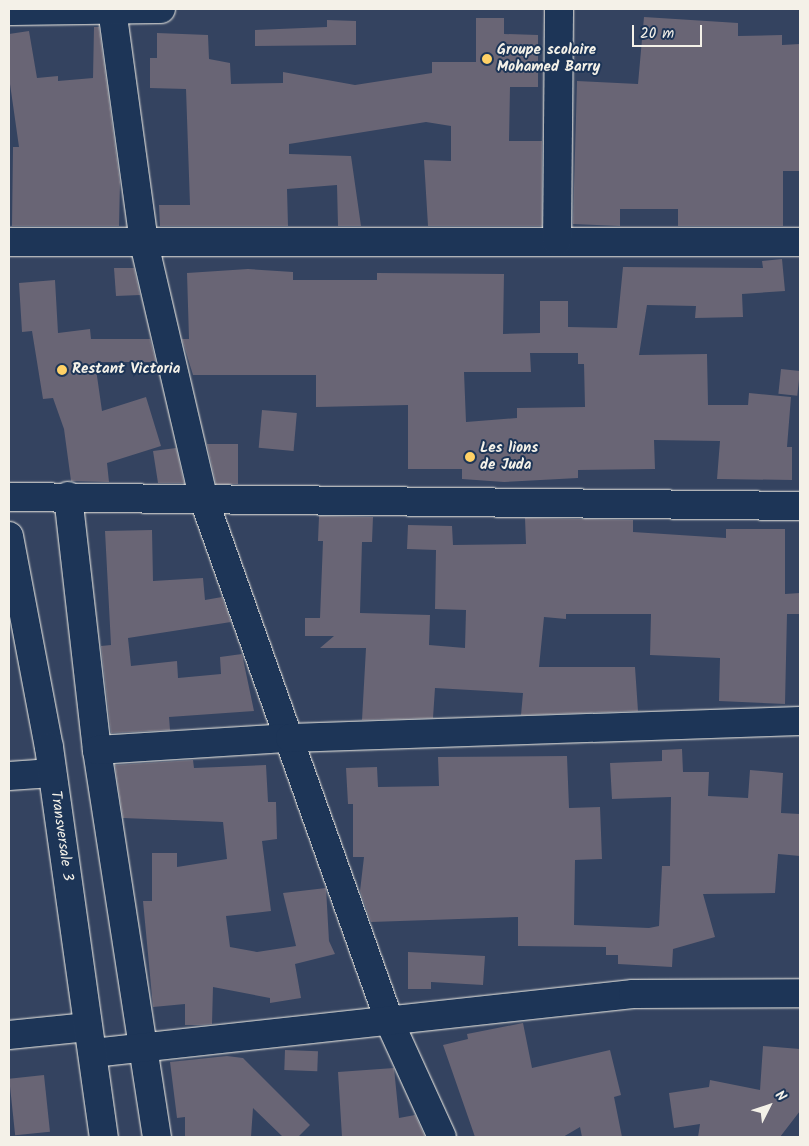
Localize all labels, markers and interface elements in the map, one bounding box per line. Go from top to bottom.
scale bar [634,15,704,47]
text: 20 m [640,22,674,46]
place label: Groupe scolaire Mohamed Barry [497,41,600,76]
marker: Groupe scolaire Mohamed Barry [481,53,493,65]
place label: Restant Victoria [72,361,180,379]
marker: Restant Victoria [56,364,68,376]
place label: Les lions de Juda [480,439,538,474]
marker: Les lions de Juda [464,451,476,463]
street label: Transversale 3 [46,790,76,882]
north arrow [744,1081,794,1131]
text: N [769,1086,792,1107]

